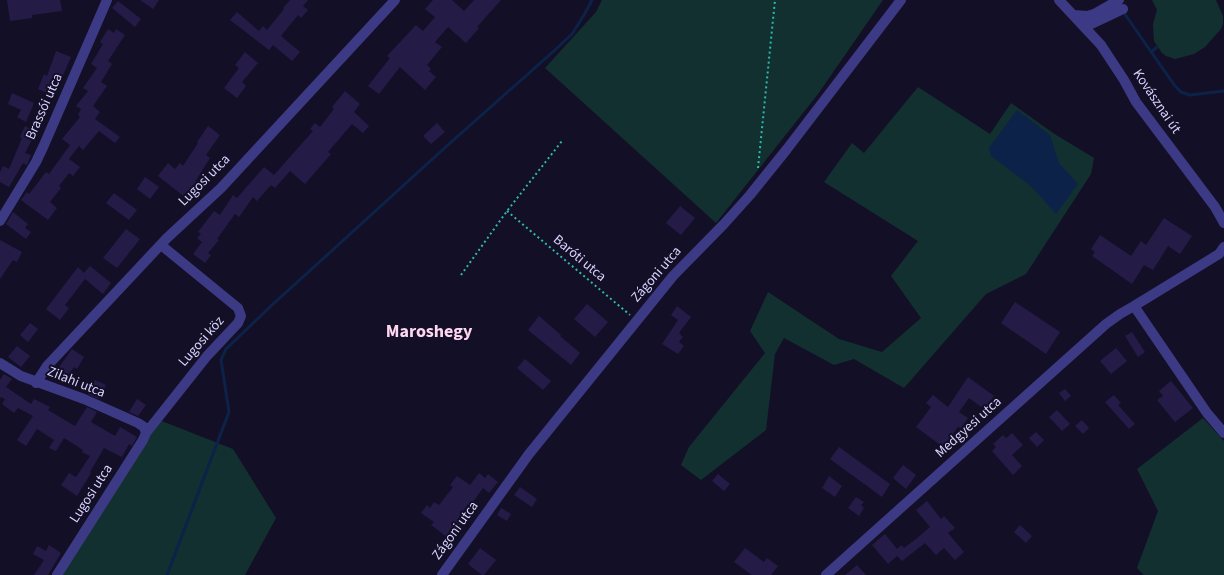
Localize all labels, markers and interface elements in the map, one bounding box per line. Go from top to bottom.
street label: Kovásznai út [1128,67,1184,137]
street label: Brassói utca [23,71,67,143]
street label: Lugosi utca [176,152,234,210]
street label: Baróti utca [549,232,609,286]
street label: Zágoni utca [628,244,686,306]
street label: Lugosi köz [176,313,228,371]
district label: Maroshegy [386,322,472,344]
street label: Zilahi utca [45,364,107,402]
street label: Medgyesi utca [932,394,1006,462]
street label: Lugosi utca [67,462,117,526]
street label: Zágoni utca [429,498,483,564]

